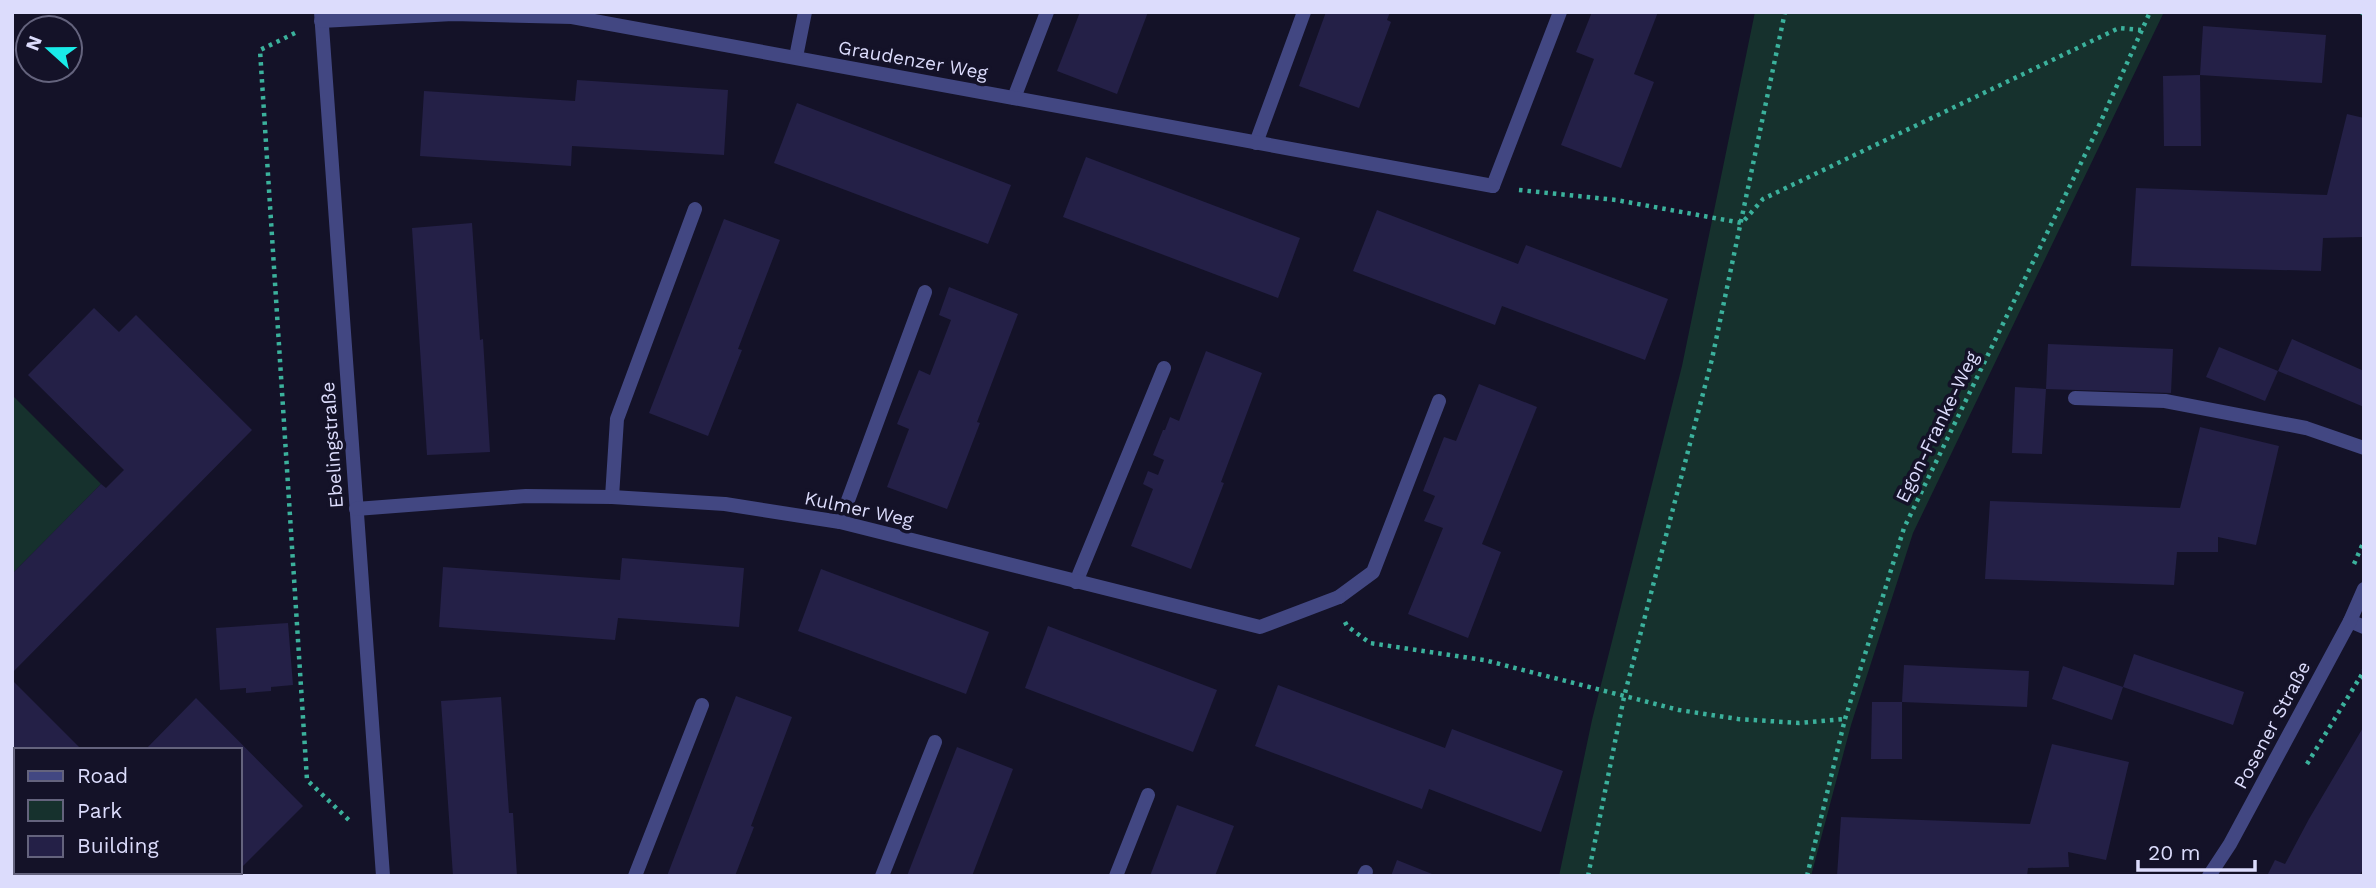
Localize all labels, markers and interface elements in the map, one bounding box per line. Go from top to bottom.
north arrow [14,14,84,84]
text: N [20,32,47,54]
street label: Graudenzer Weg [836,36,990,85]
street label: Egon-Franke-Weg [1890,347,1984,506]
street label: Ebelingstraße [316,381,348,509]
street label: Kulmer Weg [803,486,916,532]
street label: Posener Straße [2229,657,2315,793]
legend [14,748,242,874]
text: Road [77,763,128,788]
text: Park [77,798,122,823]
scale bar [2138,828,2255,872]
text: Building [77,833,159,858]
text: 20 m [2148,840,2200,865]

